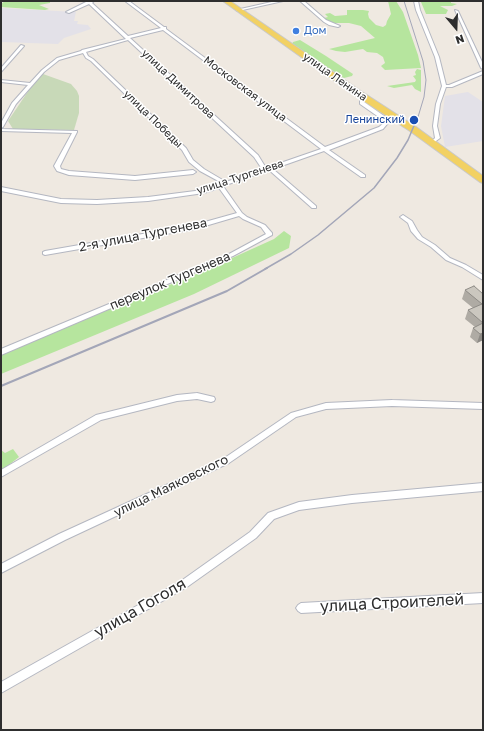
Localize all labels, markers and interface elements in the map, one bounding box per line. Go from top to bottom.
north arrow [436,8,476,48]
place label: Дом [304,24,326,38]
marker: Дом [291,26,301,36]
text: N [454,32,466,47]
street label: улица Димитрова [139,47,217,121]
street label: улица Ленина [300,50,370,104]
street label: Московская улица [201,53,289,125]
street label: улица Победы [121,87,185,151]
place label: Ленинский [345,113,405,127]
marker: Ленинский [408,114,420,126]
street label: улица Тургенева [195,157,285,197]
street label: 2-я улица Тургенева [78,215,208,255]
street label: переулок Тургенева [107,248,233,314]
street label: улица Маяковского [111,452,231,520]
street label: улица Гоголя [91,574,189,642]
street label: улица Строителей [320,590,464,616]

